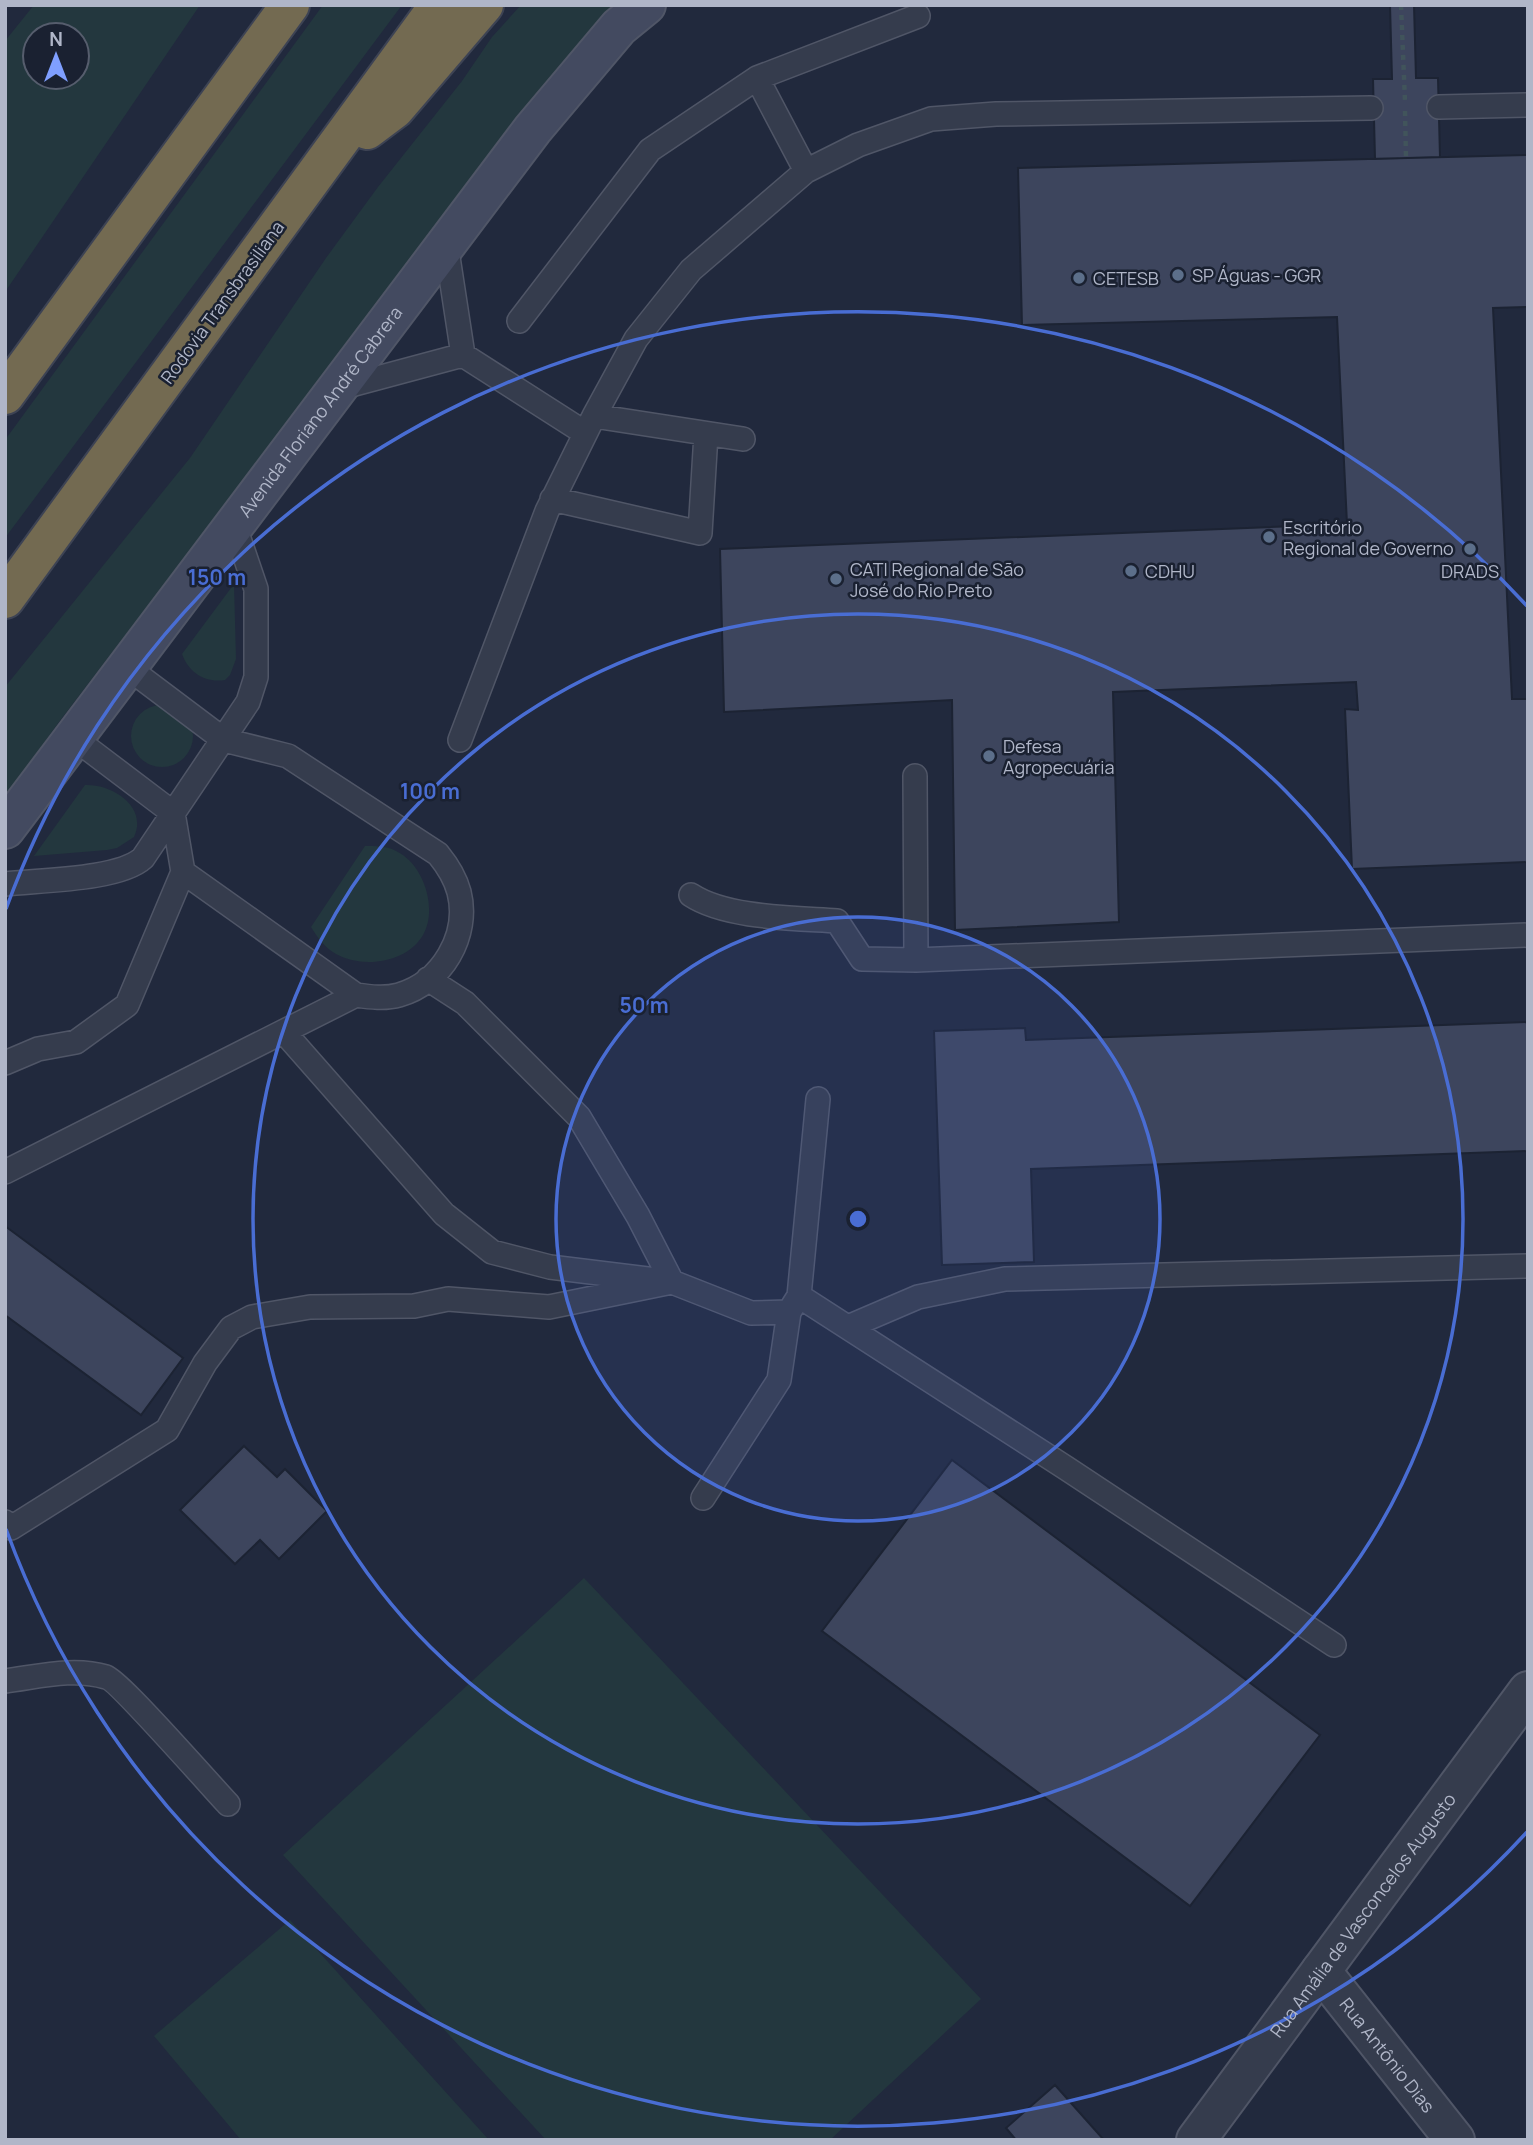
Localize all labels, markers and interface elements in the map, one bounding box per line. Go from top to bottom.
north arrow [21,21,91,91]
text: N [49,26,63,52]
street label: Rodovia Transbrasiliana [155,216,289,388]
place label: SP Águas - GGR [1192,263,1321,287]
place label: CETESB [1093,266,1159,290]
marker: SP Águas - GGR [1170,267,1186,283]
marker: CETESB [1071,270,1087,286]
street label: Avenida Floriano André Cabrera [233,301,407,522]
place label: Escritório Regional de Governo [1283,515,1454,560]
marker: Escritório Regional de Governo [1261,529,1277,545]
marker: DRADS [1462,541,1478,557]
place label: CATI Regional de São José do Rio Preto [850,557,1024,602]
place label: CDHU [1145,559,1195,583]
place label: DRADS [1441,559,1499,583]
text: 150 m [188,563,246,591]
marker: CDHU [1123,563,1139,579]
marker: CATI Regional de São José do Rio Preto [828,571,844,587]
place label: Defesa Agropecuária [1003,734,1115,779]
marker: Defesa Agropecuária [981,748,997,764]
text: 100 m [400,777,460,805]
text: 50 m [619,991,669,1019]
centre of rings [846,1207,870,1231]
street label: Rua Amália de Vasconcelos Augusto [1264,1788,1461,2042]
street label: Rua Antônio Dias [1335,1992,1440,2117]

